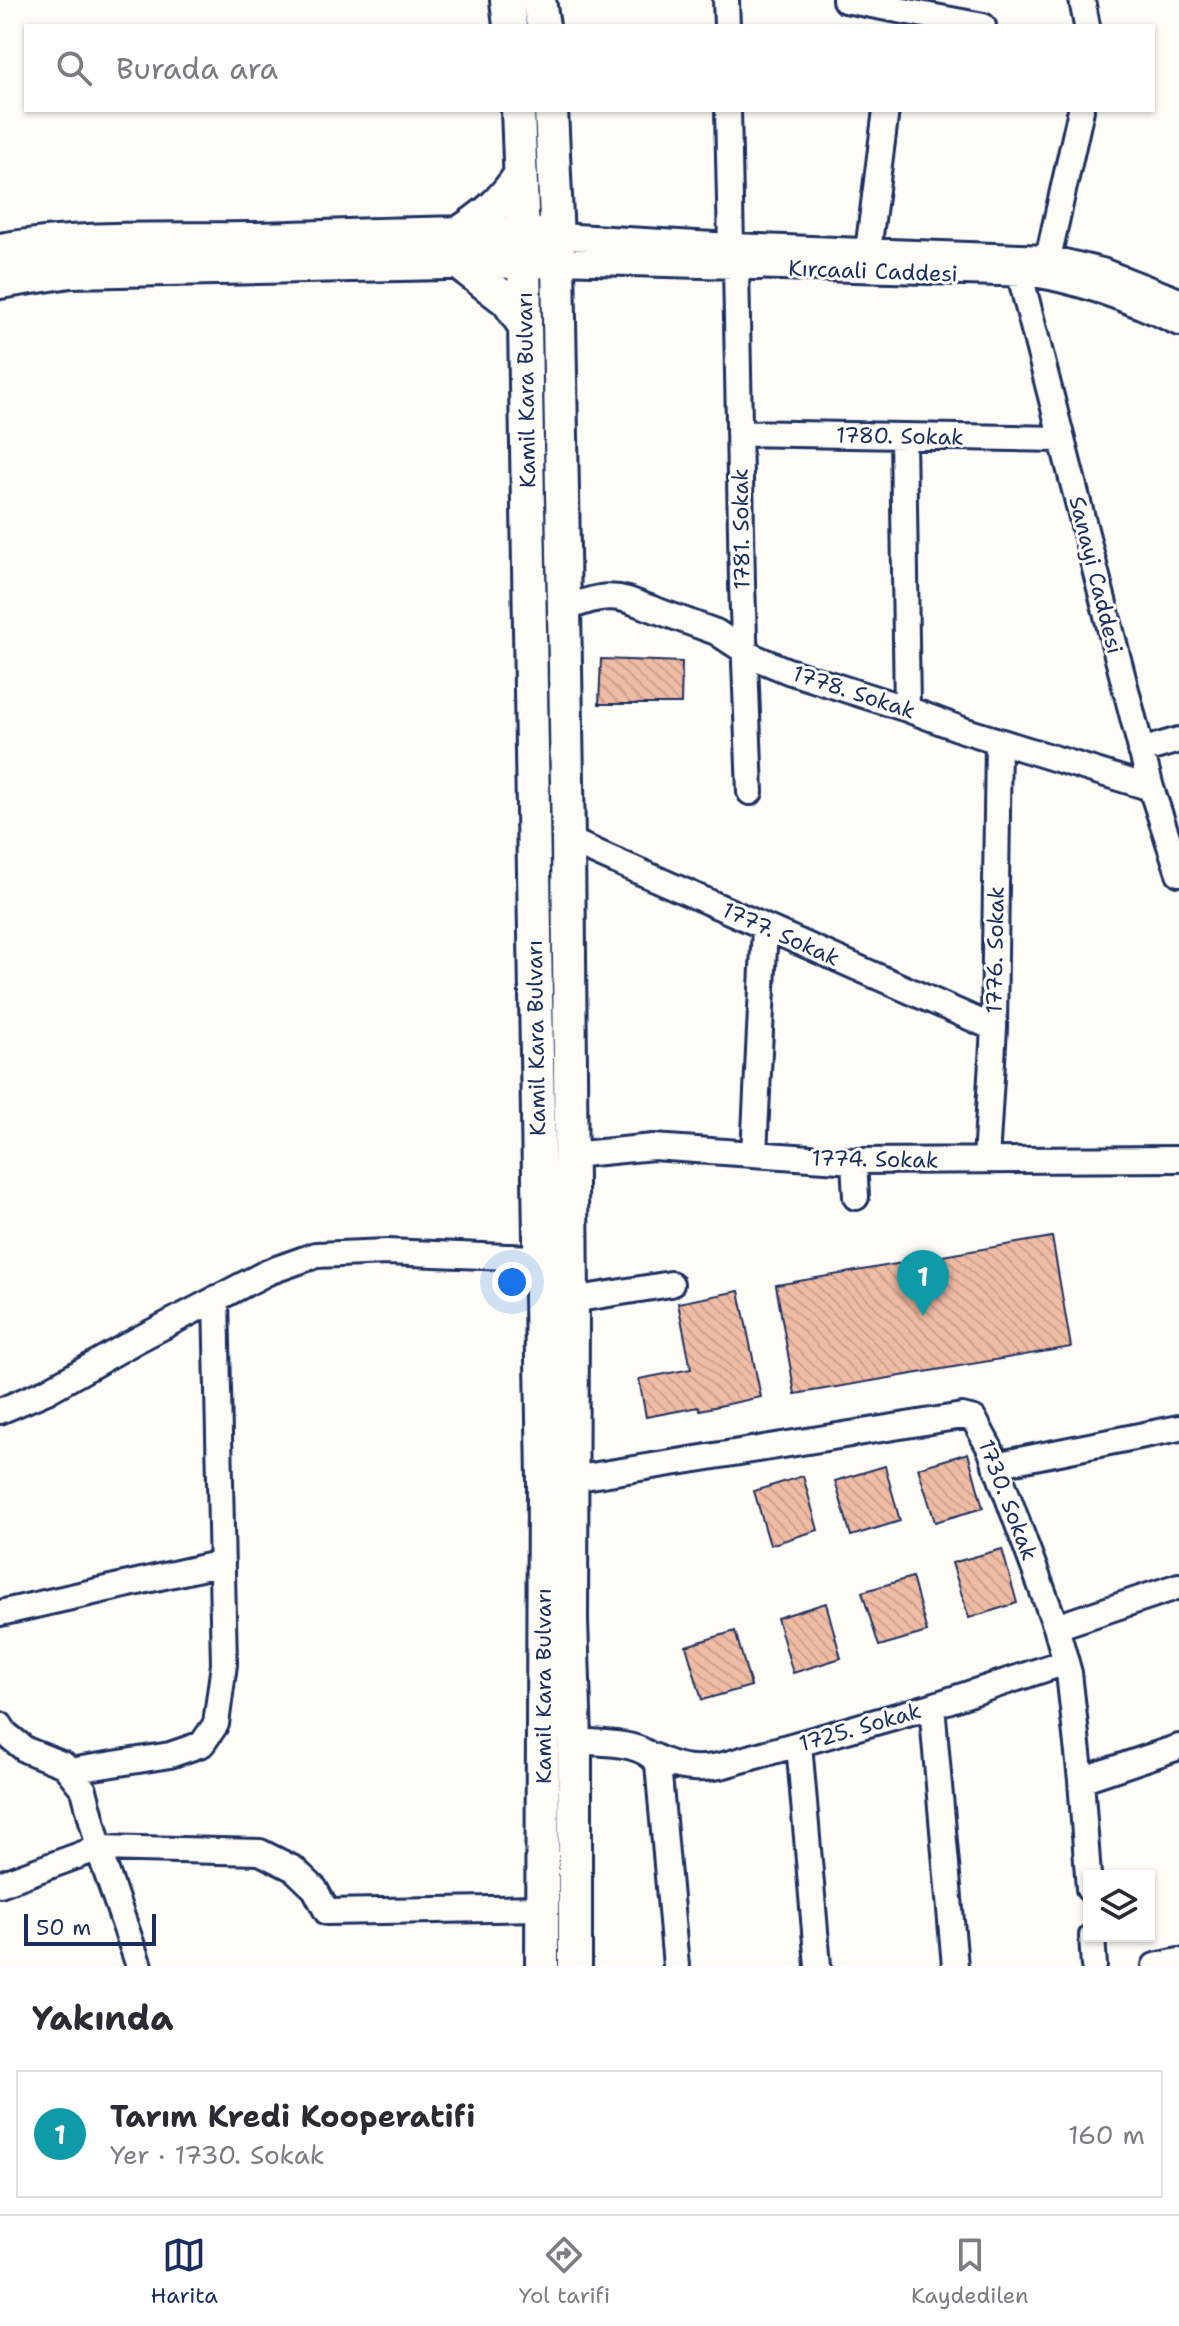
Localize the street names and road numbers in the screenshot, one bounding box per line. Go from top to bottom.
street label: Kırcaali Caddesi [788,254,958,288]
street label: Kamil Kara Bulvarı [510,292,542,488]
street label: 1780. Sokak [836,420,964,452]
street label: 1781. Sokak [725,468,757,590]
street label: Sanayi Caddesi [1062,493,1130,657]
street label: 1778. Sokak [789,659,919,725]
street label: 1776. Sokak [979,886,1011,1014]
street label: 1777. Sokak [718,895,844,973]
street label: Kamil Kara Bulvarı [520,940,552,1136]
street label: 1774. Sokak [811,1143,939,1175]
street label: 1730. Sokak [972,1435,1044,1565]
street label: Kamil Kara Bulvarı [529,1588,558,1784]
street label: 1725. Sokak [796,1696,924,1758]

